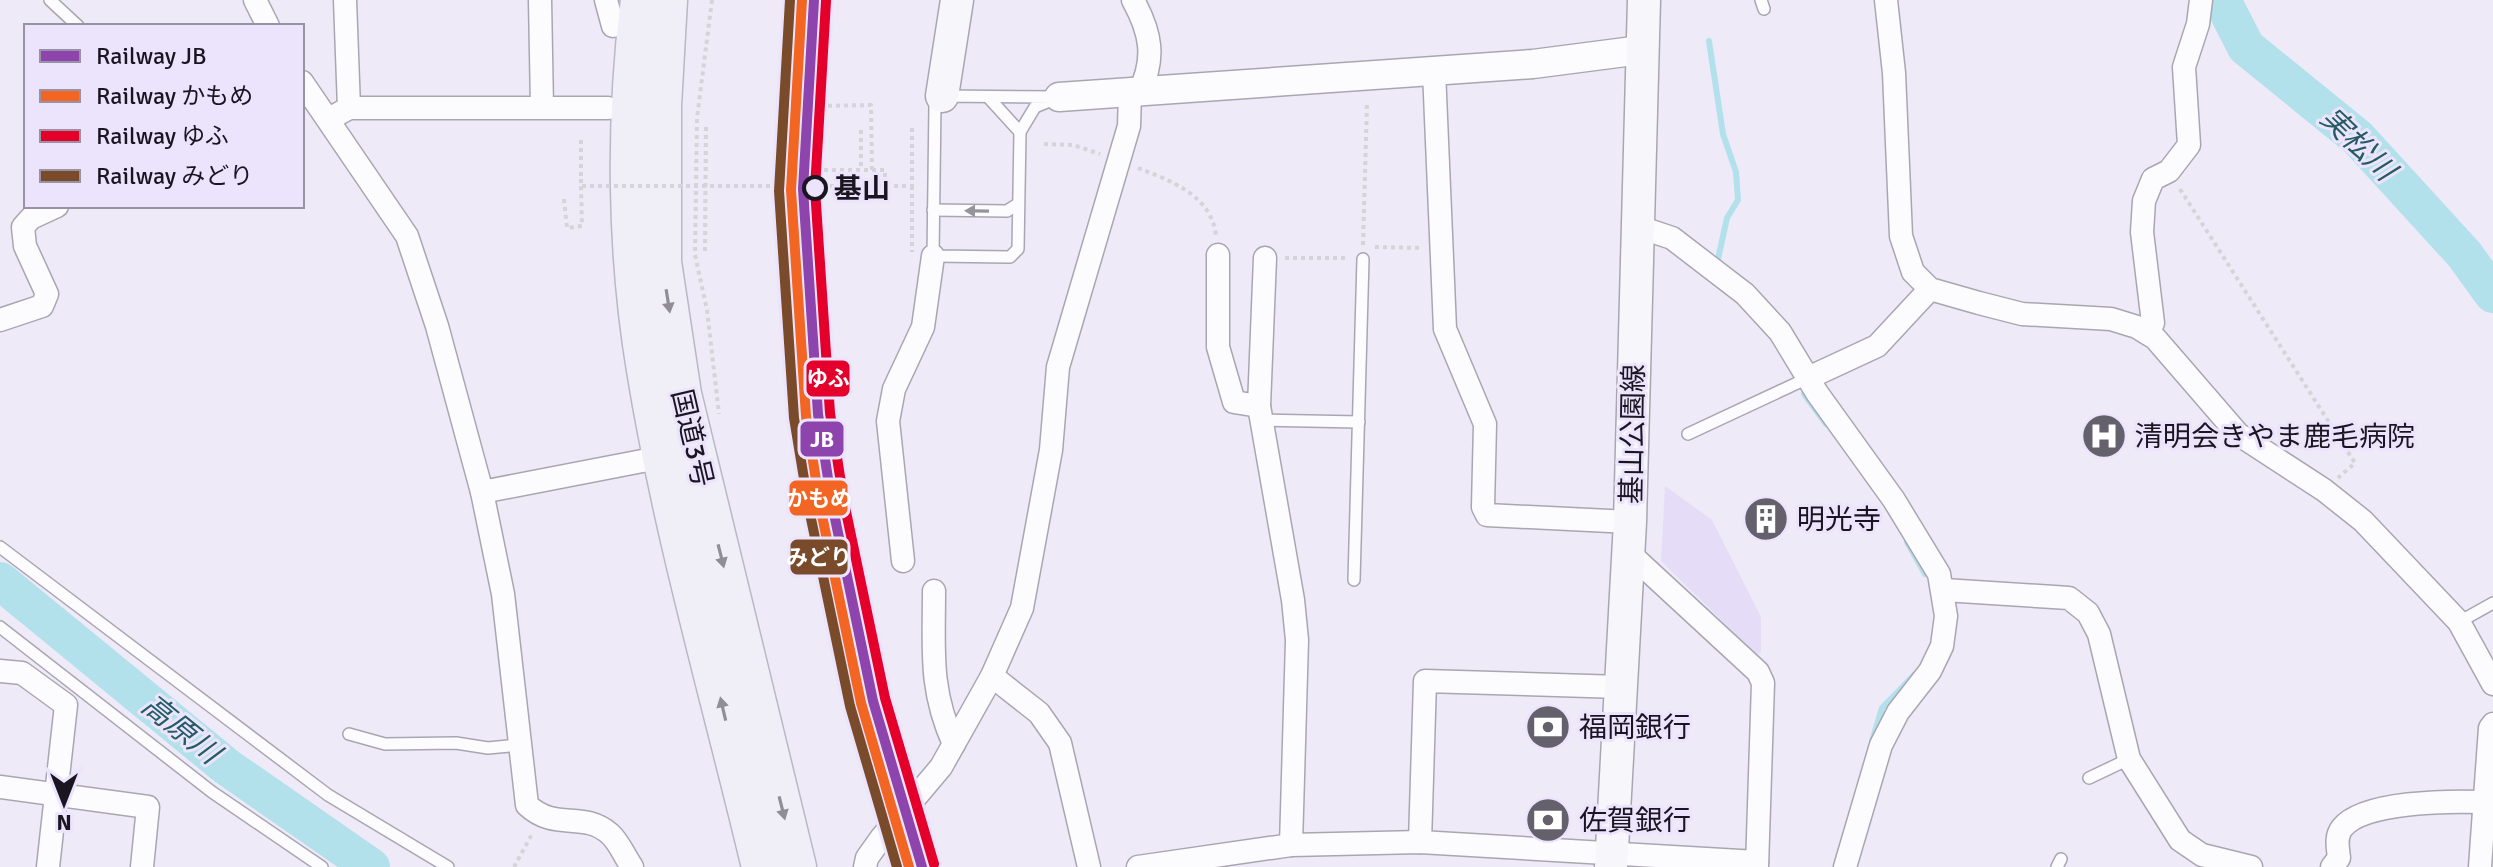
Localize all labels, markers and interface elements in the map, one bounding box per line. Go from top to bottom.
legend [24,24,304,208]
text: Railway JB [96,41,207,71]
text: Railway かもめ [96,81,253,111]
water label: 実松川 [2312,100,2405,191]
text: Railway ゆふ [96,121,229,151]
text: Railway みどり [96,161,253,191]
place label: 基山 [834,172,890,206]
marker: 基山 [803,176,827,200]
one-way arrow [964,204,989,217]
one-way arrow [662,289,675,314]
line badge: ゆふ [805,359,851,398]
street label: 基山公園線 [1615,364,1651,504]
text: ゆふ [806,365,850,392]
street label: 国道3号 [664,386,720,490]
hospital icon: 清明会きやま鹿毛病院 [2080,412,2128,460]
line badge: JB [799,420,845,458]
place label: 清明会きやま鹿毛病院 [2135,420,2415,454]
text: JB [810,426,834,453]
line badge: かもめ [788,479,849,517]
text: かもめ [786,485,852,512]
building icon: 明光寺 [1742,495,1790,543]
place label: 明光寺 [1797,503,1881,537]
line badge: みどり [789,538,849,576]
one-way arrow [715,543,728,568]
text: みどり [786,544,852,571]
water label: 高原川 [134,687,230,774]
one-way arrow [716,697,729,722]
bank icon: 福岡銀行 [1524,703,1572,751]
place label: 福岡銀行 [1579,711,1691,745]
north arrow [24,763,104,843]
one-way arrow [777,796,789,821]
bank icon: 佐賀銀行 [1524,796,1572,844]
place label: 佐賀銀行 [1579,804,1691,838]
text: N [56,809,72,836]

